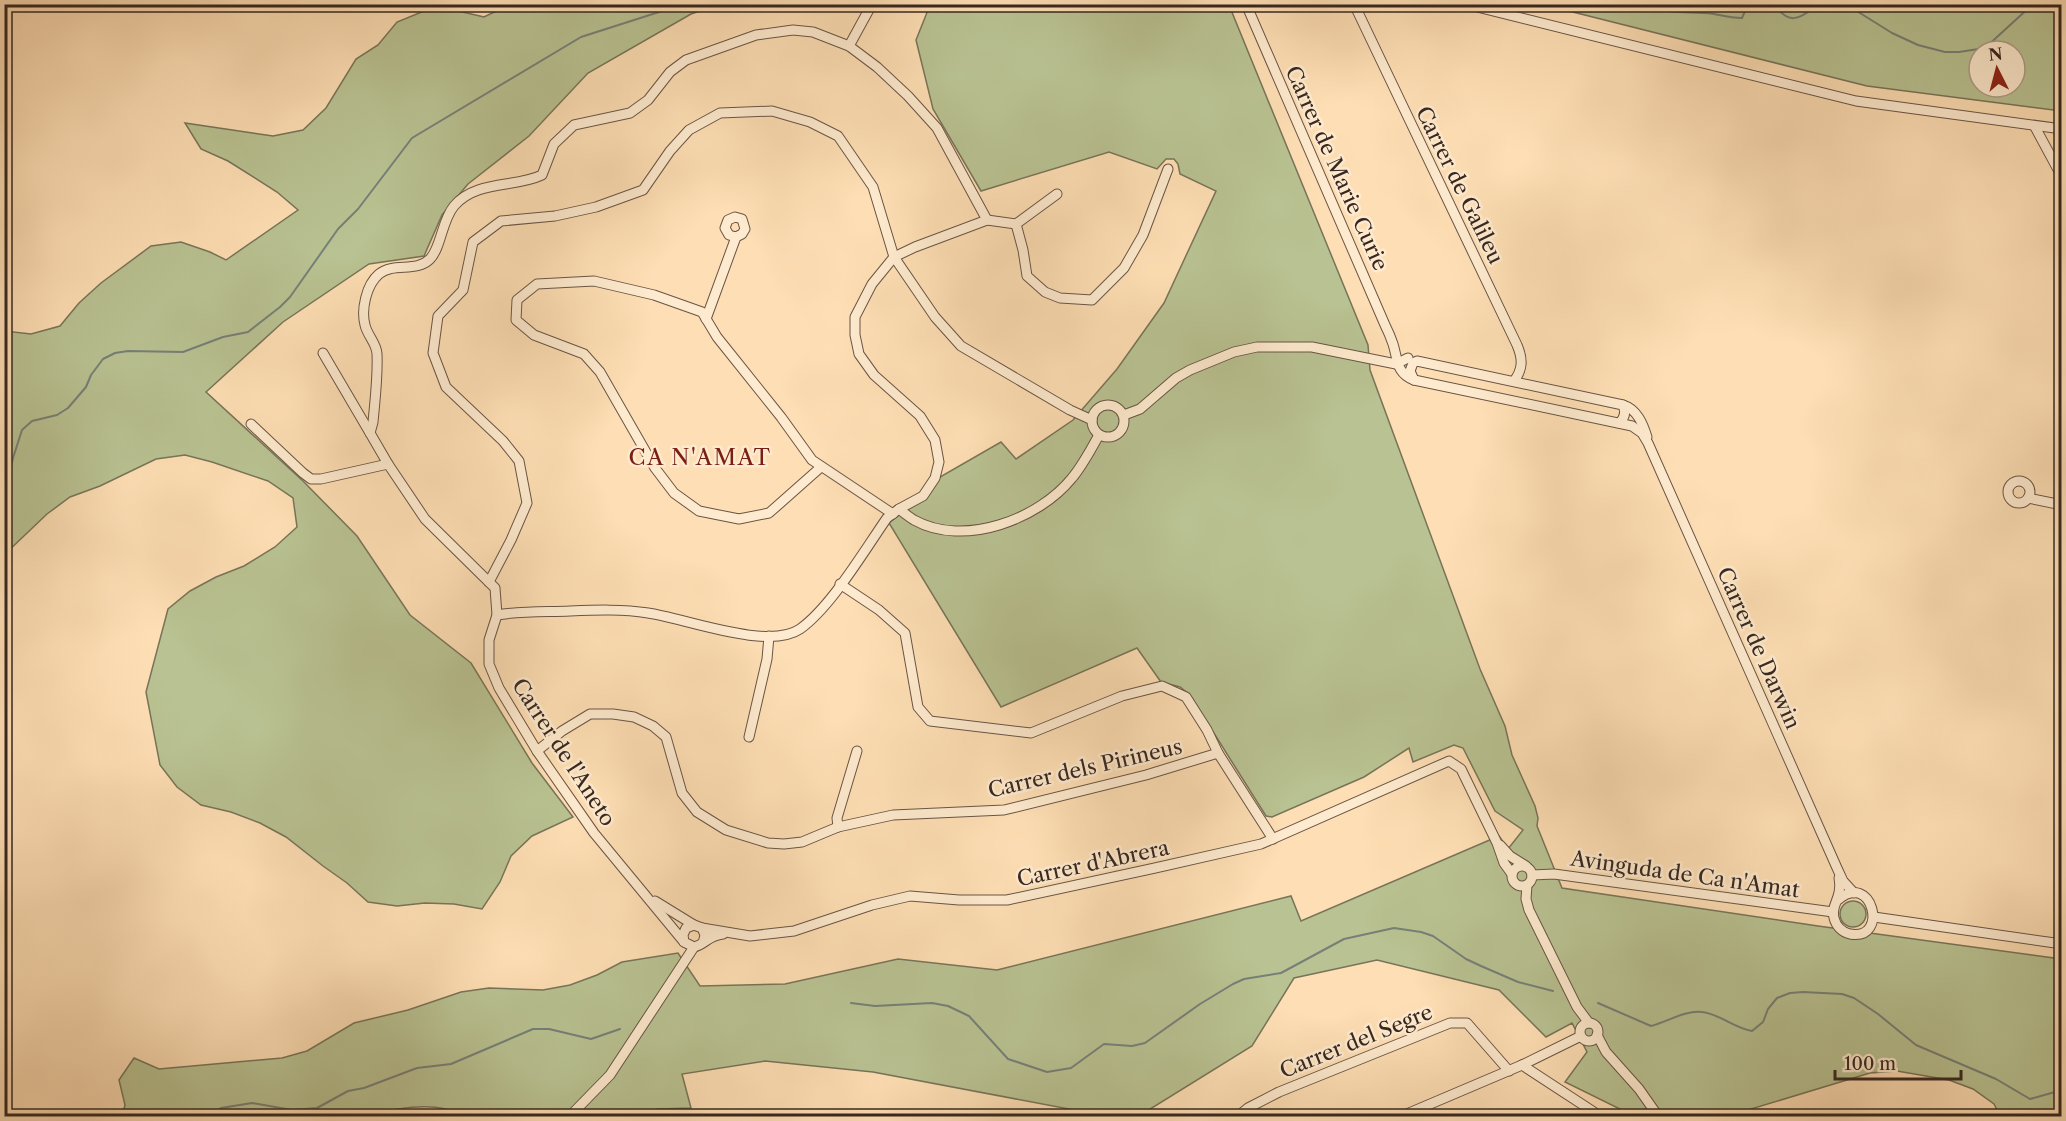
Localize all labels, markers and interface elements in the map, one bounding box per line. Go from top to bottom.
north arrow [1967,39,2027,99]
text: N [1987,43,2003,65]
street label: Carrer de Marie Curie [1281,62,1393,274]
street label: Carrer de Galileu [1411,102,1509,268]
district label: CA N'AMAT [628,444,772,471]
street label: Carrer de Darwin [1712,563,1806,733]
street label: Carrer de l'Aneto [507,674,621,830]
street label: Carrer dels Pirineus [985,733,1185,803]
street label: Carrer d'Abrera [1015,834,1172,891]
street label: Avinguda de Ca n'Amat [1568,845,1802,903]
street label: Carrer del Segre [1276,999,1436,1083]
scale bar [1835,1043,1961,1081]
text: 100 m [1844,1053,1896,1075]

